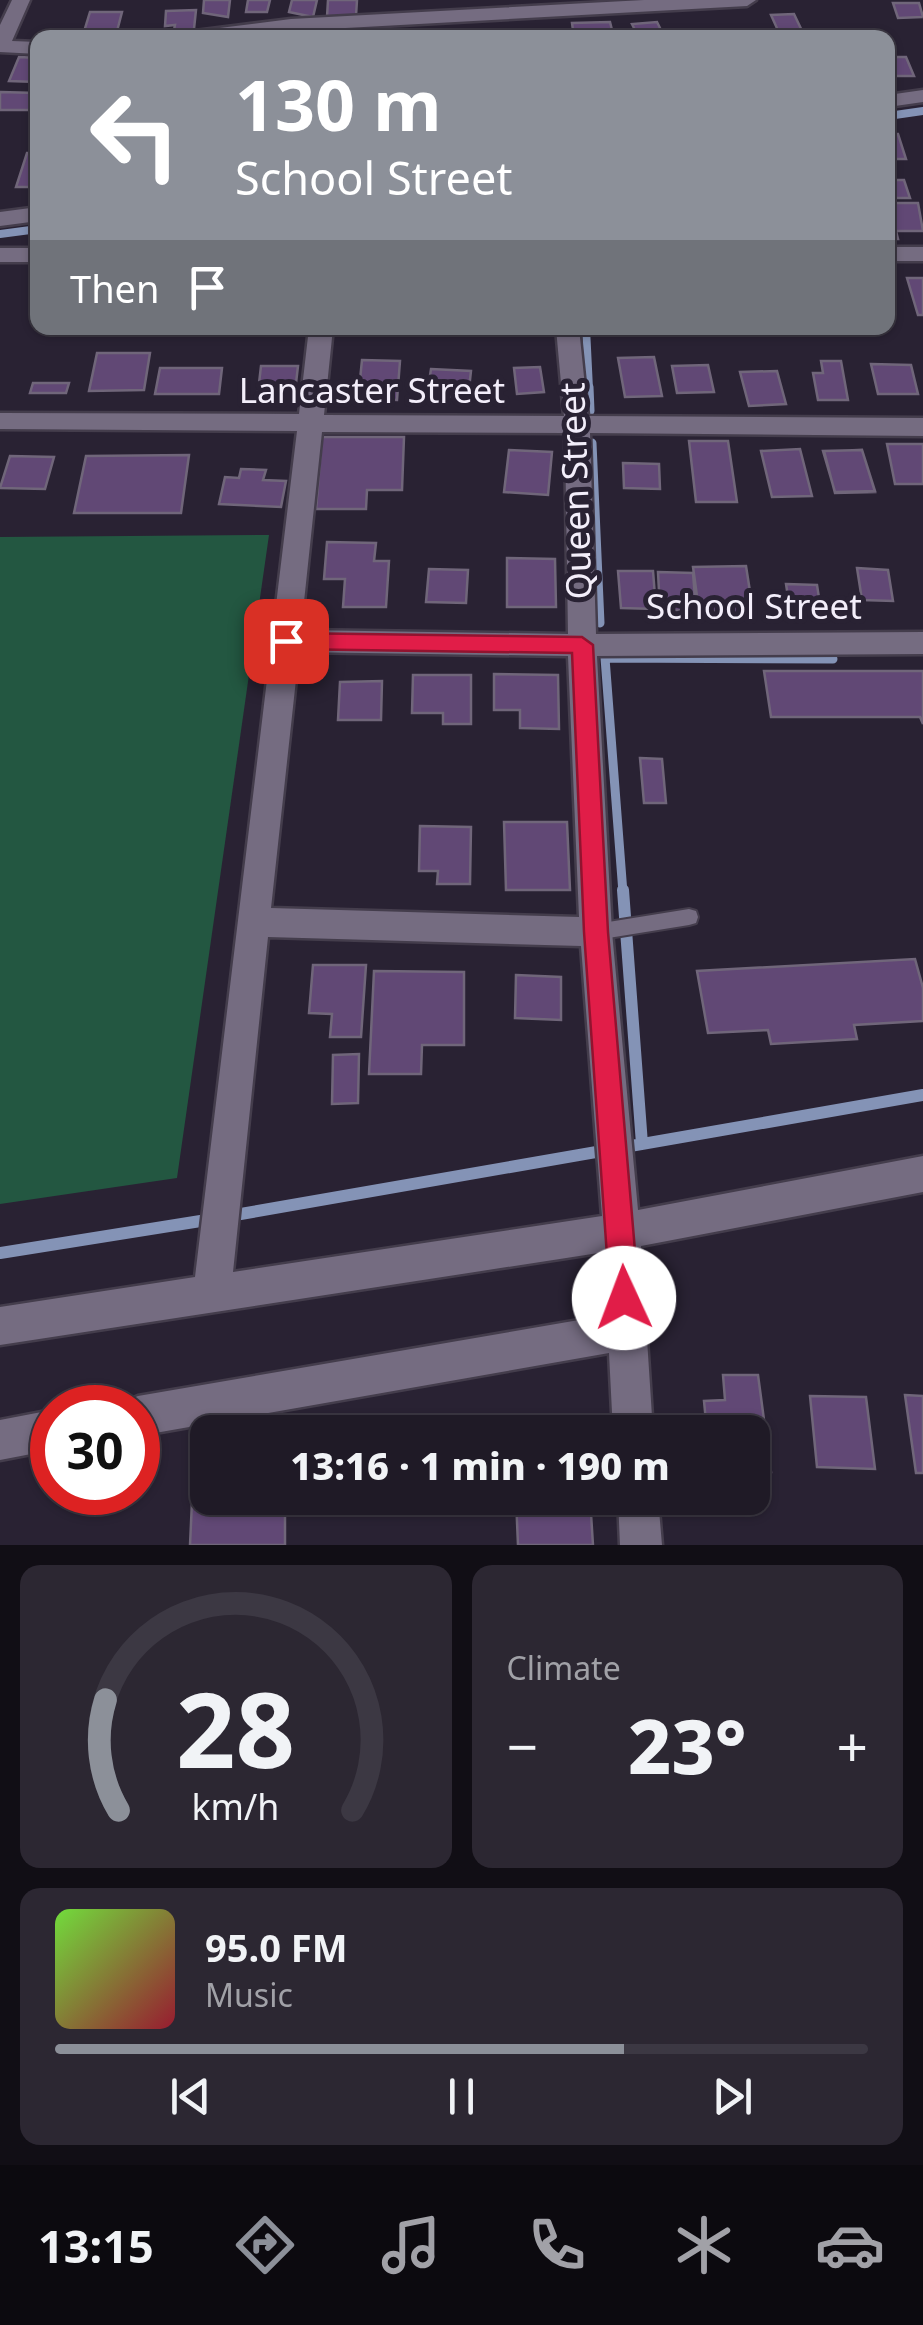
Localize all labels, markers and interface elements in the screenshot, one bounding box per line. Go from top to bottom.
text: 130 m [235,56,442,152]
icon: left [70,70,200,200]
text: School Street [235,147,513,208]
icon: arrive [180,260,235,315]
text: Then [70,262,160,314]
street label: Lancaster Street [239,366,505,413]
street label: Queen Street [547,382,602,600]
street label: School Street [646,582,862,629]
pin [244,599,329,684]
icon: arrive [259,614,314,669]
position arrow [572,1246,676,1350]
speed limit sign: 30 [30,1385,160,1515]
text: 13:16 · 1 min · 190 m [290,1439,670,1491]
text: Climate [507,1646,621,1689]
text: 28 [176,1657,295,1798]
text: 23° [628,1694,746,1796]
text: − [507,1708,538,1783]
text: + [837,1708,868,1783]
text: km/h [192,1782,280,1830]
text: 95.0 FM [205,1921,347,1973]
text: Music [205,1973,293,2016]
icon: previous [163,2069,218,2124]
icon: pause [434,2069,489,2124]
icon: next [705,2069,760,2124]
icon: directions [230,2210,300,2280]
icon: music [376,2210,446,2280]
icon: phone [522,2210,592,2280]
icon: climate [669,2210,739,2280]
icon: car [815,2210,885,2280]
text: 13:15 [38,2215,154,2276]

